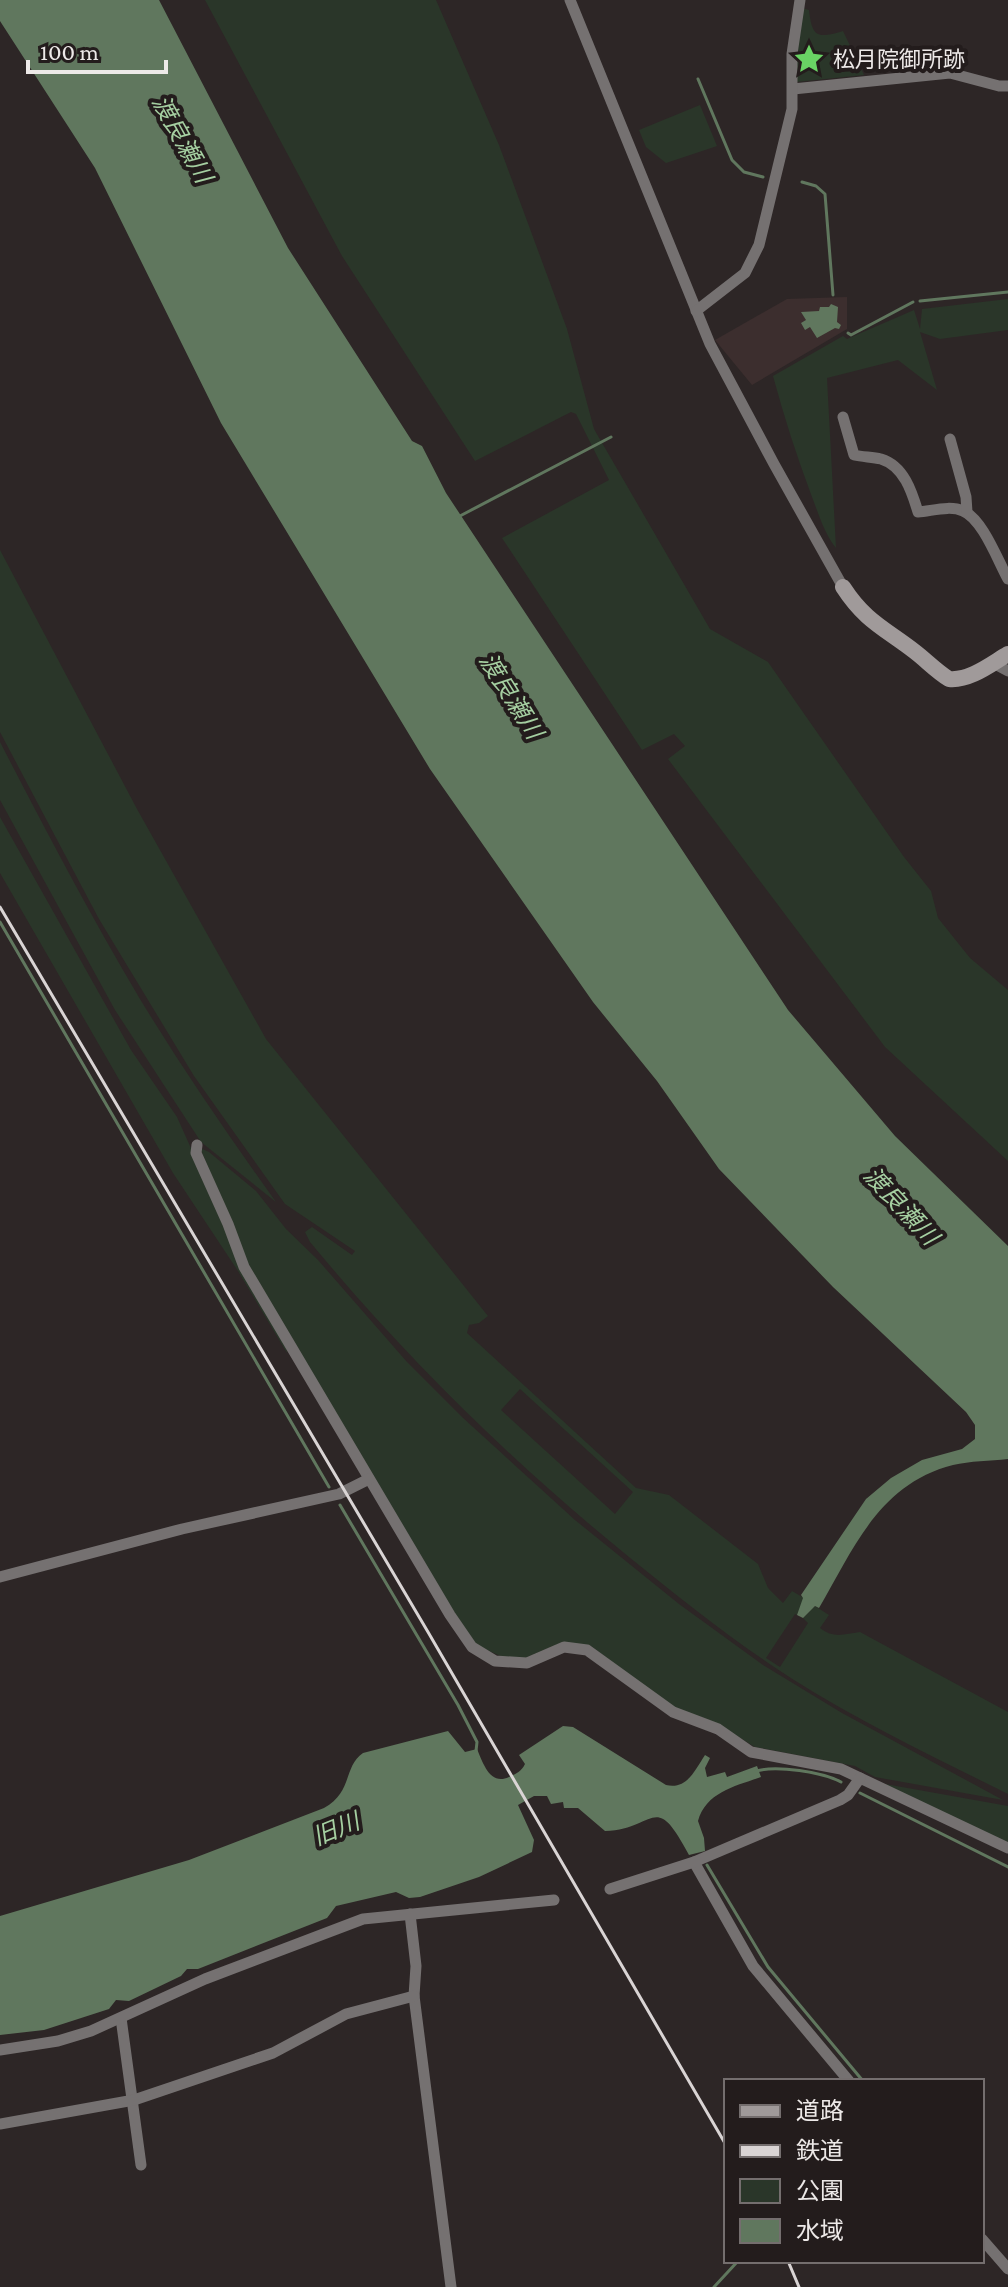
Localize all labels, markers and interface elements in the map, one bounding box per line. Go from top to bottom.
scale bar [28,24,166,74]
text: 100 m [40,38,99,65]
place icon: 松月院御所跡 [792,42,826,76]
place label: 松月院御所跡 [833,47,965,72]
water label: 渡良瀬川 [147,90,219,190]
water label: 渡良瀬川 [475,648,550,746]
water label: 渡良瀬川 [859,1161,946,1252]
water label: 旧川 [309,1806,366,1850]
legend [724,2079,984,2263]
text: 道路 [796,2097,844,2124]
text: 鉄道 [796,2137,844,2164]
text: 公園 [796,2177,844,2204]
text: 水域 [796,2217,844,2244]

